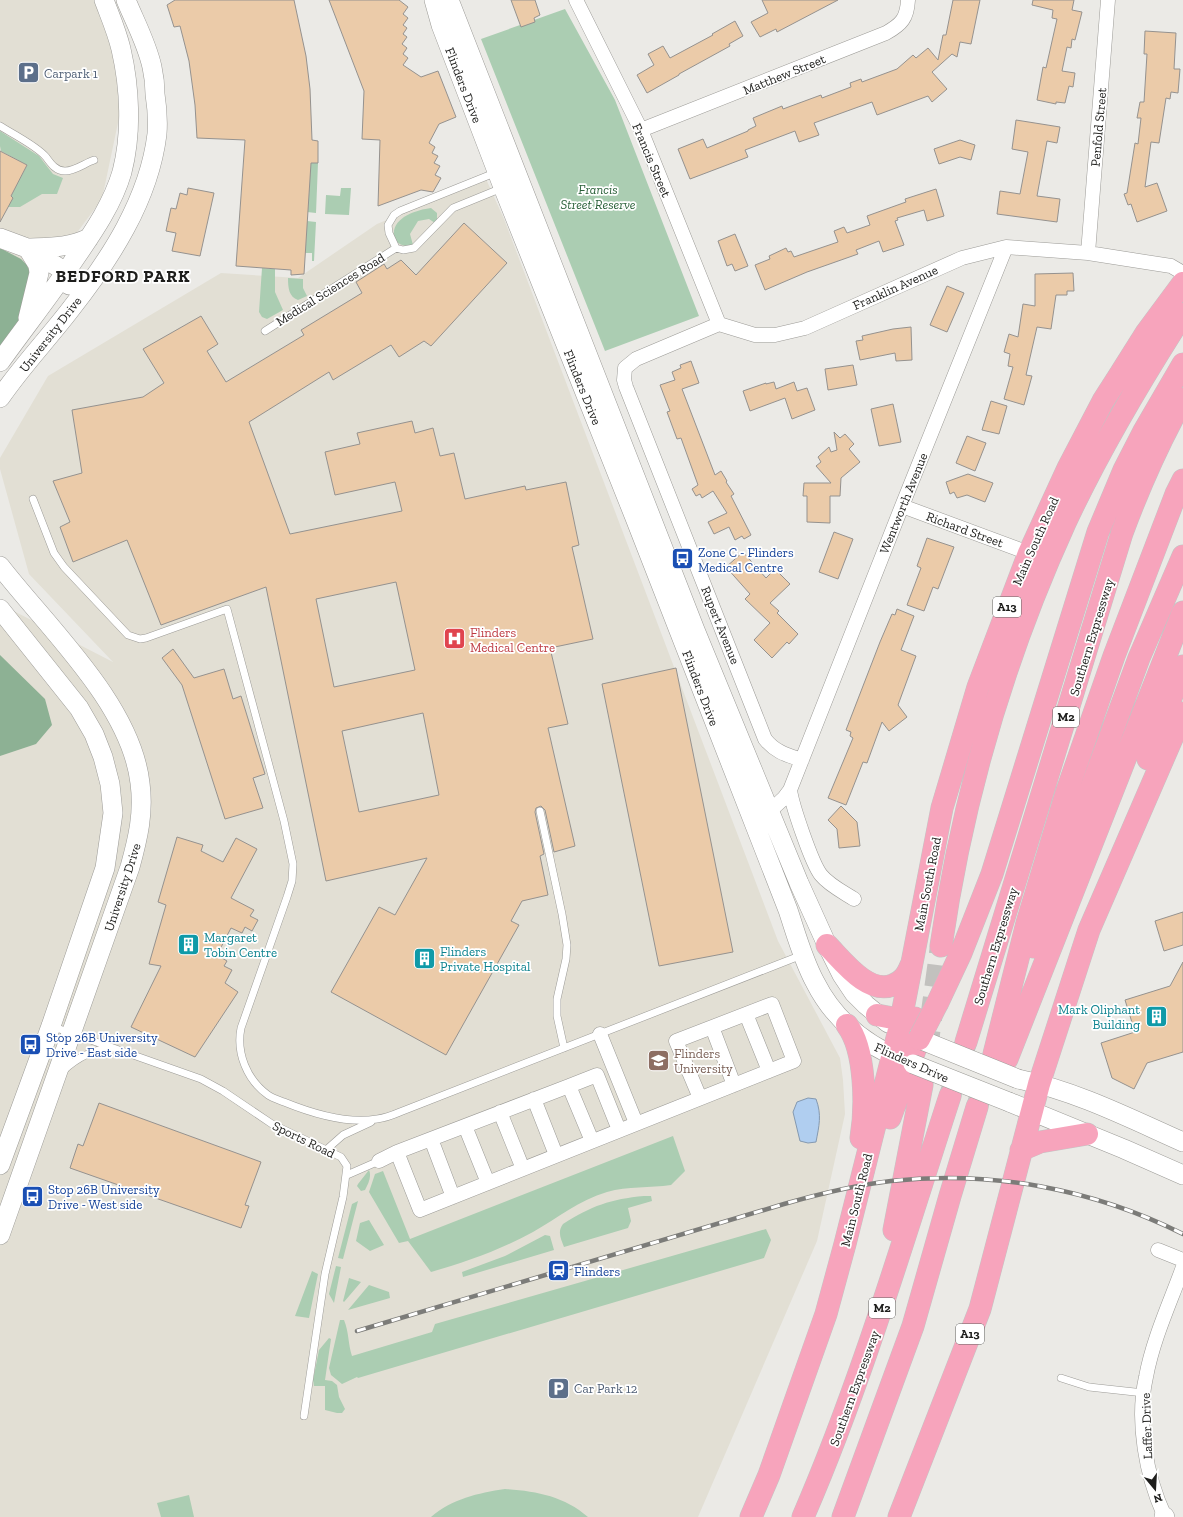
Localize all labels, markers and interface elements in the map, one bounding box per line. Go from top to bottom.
street label: Flinders Drive [442,45,485,125]
street label: Matthew Street [741,51,828,98]
parking icon: Carpark 1 [16,60,42,86]
place label: Carpark 1 [44,66,98,81]
street label: Penfold Street [1088,87,1109,167]
street label: Francis Street [629,121,674,200]
park label: Francis Street Reserve [560,182,636,212]
street label: Medical Sciences Road [273,250,387,329]
street label: Franklin Avenue [850,262,940,313]
district label: BEDFORD PARK [56,266,190,286]
street label: University Drive [16,293,85,375]
street label: Flinders Drive [561,347,604,427]
street label: Wentworth Avenue [876,450,931,556]
street label: Main South Road [1009,495,1062,588]
street label: Richard Street [924,509,1006,550]
place label: Zone C - Flinders Medical Centre [698,545,794,575]
bus stop icon: Zone C - Flinders Medical Centre [669,546,695,572]
street label: Southern Expressway [1066,576,1117,698]
street label: Rupert Avenue [698,584,743,666]
road number: A13 [993,597,1021,617]
place label: Flinders Medical Centre [470,625,555,655]
hospital icon: Flinders Medical Centre [442,626,468,652]
street label: Flinders Drive [679,648,722,728]
road number: M2 [1053,707,1079,727]
street label: Main South Road [911,836,944,932]
street label: University Drive [101,841,144,933]
street label: Southern Expressway [970,885,1021,1007]
place label: Margaret Tobin Centre [204,930,277,960]
building icon: Margaret Tobin Centre [176,931,202,957]
place label: Flinders Private Hospital [440,944,531,974]
building icon: Flinders Private Hospital [412,945,438,971]
place label: Mark Oliphant Building [1058,1002,1140,1032]
building icon: Mark Oliphant Building [1143,1003,1169,1029]
place label: Stop 26B University Drive - East side [46,1030,158,1060]
bus stop icon: Stop 26B University Drive - East side [18,1031,44,1057]
street label: Flinders Drive [872,1039,951,1086]
place label: Flinders University [674,1046,733,1076]
school or university icon: Flinders University [645,1047,671,1073]
street label: Sports Road [270,1118,337,1161]
street label: Main South Road [838,1152,875,1248]
place label: Stop 26B University Drive - West side [48,1182,160,1212]
bus stop icon: Stop 26B University Drive - West side [19,1183,45,1209]
station icon: Flinders [546,1258,572,1284]
place label: Flinders [574,1264,621,1279]
road number: M2 [869,1298,895,1318]
road number: A13 [956,1324,984,1344]
street label: Southern Expressway [827,1328,883,1448]
parking icon: Car Park 12 [545,1375,571,1401]
place label: Car Park 12 [574,1381,638,1396]
street label: Laffer Drive [1138,1393,1155,1459]
north arrow [1135,1469,1175,1509]
text: N [1151,1491,1164,1506]

